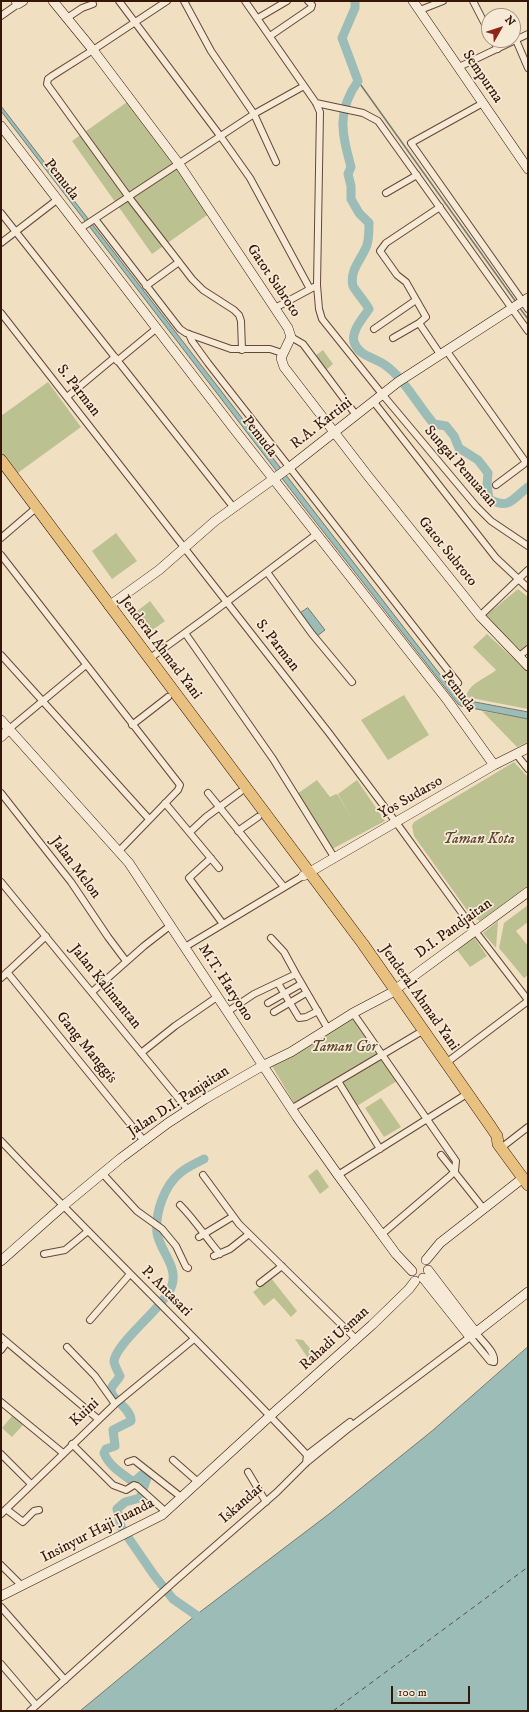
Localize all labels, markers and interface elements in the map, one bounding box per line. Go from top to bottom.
north arrow [481,8,521,48]
text: N [501,13,518,29]
street label: Sempurna [458,47,506,107]
street label: Pemuda [39,156,83,204]
street label: Gatot Subroto [242,241,304,321]
street label: S. Parman [52,362,104,420]
street label: R.A. Kartini [288,394,356,454]
street label: Pemuda [237,413,281,461]
street label: Sungai Pemuatan [420,423,500,511]
street label: Gatot Subroto [414,514,480,590]
street label: Jenderal Ahmad Yani [115,592,205,704]
street label: S. Parman [251,617,303,675]
street label: Pemuda [437,668,479,716]
street label: Yos Sudarso [376,772,446,824]
park label: Taman Kota [443,831,515,849]
street label: Jalan Melon [46,833,104,903]
street label: D.I. Pandjaitan [412,895,496,963]
street label: Jalan Kalimantan [65,941,145,1033]
street label: M.T. Haryono [193,941,257,1025]
street label: Jenderal Ahmad Yani [376,941,462,1055]
street label: Gang Manggis [52,1009,120,1087]
park label: Taman Gor [311,1039,377,1057]
street label: Jalan D.I. Panjaitan [125,1063,233,1141]
street label: P. Antasari [137,1263,195,1321]
street label: Rahadi Usman [297,1303,373,1375]
street label: Kuini [67,1395,103,1431]
street label: Iskandar [216,1480,268,1528]
street label: Insinyur Haji Juanda [39,1495,157,1567]
scale bar [393,1678,472,1704]
text: 100 m [398,1685,427,1700]

